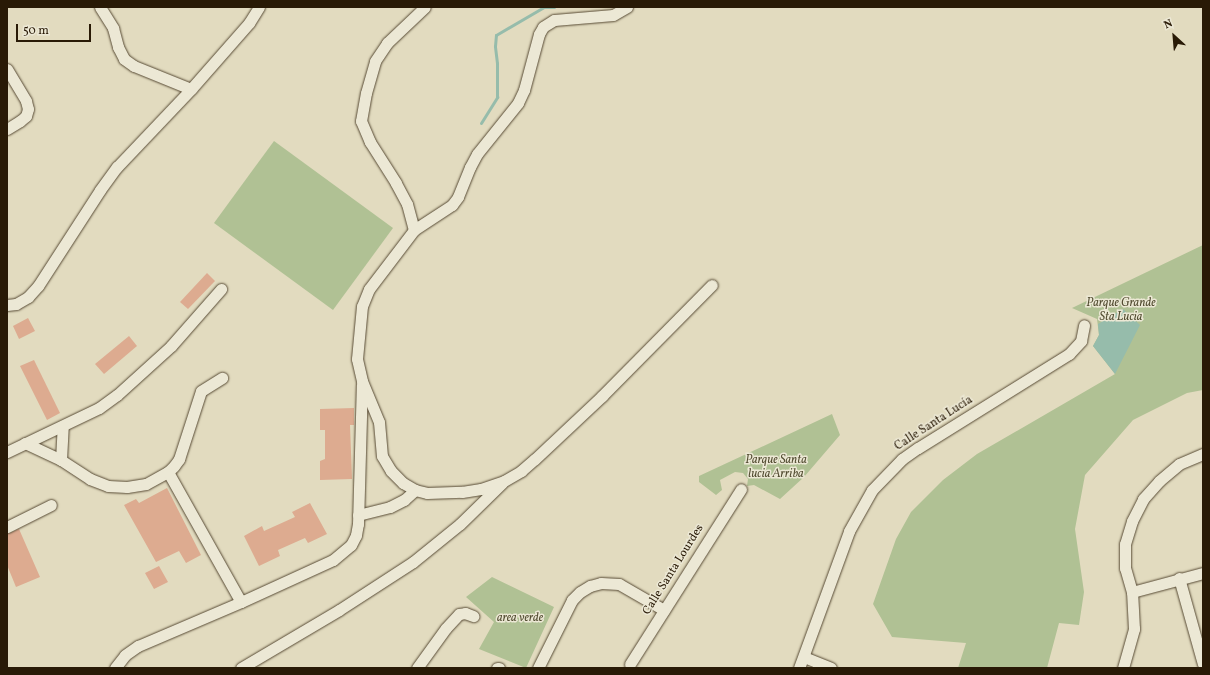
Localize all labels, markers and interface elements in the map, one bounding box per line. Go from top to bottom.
scale bar [18,16,93,42]
north arrow [1154,16,1194,56]
text: N [1162,16,1175,33]
text: 50 m [23,23,49,39]
park label: Parque Grande Sta Lucia [1086,297,1156,325]
street label: Calle Santa Lucía [892,393,976,455]
park label: Parque Santa lucia Arriba [745,454,807,482]
street label: Calle Santa Lourdes [640,522,708,618]
park label: area verde [497,612,543,626]

